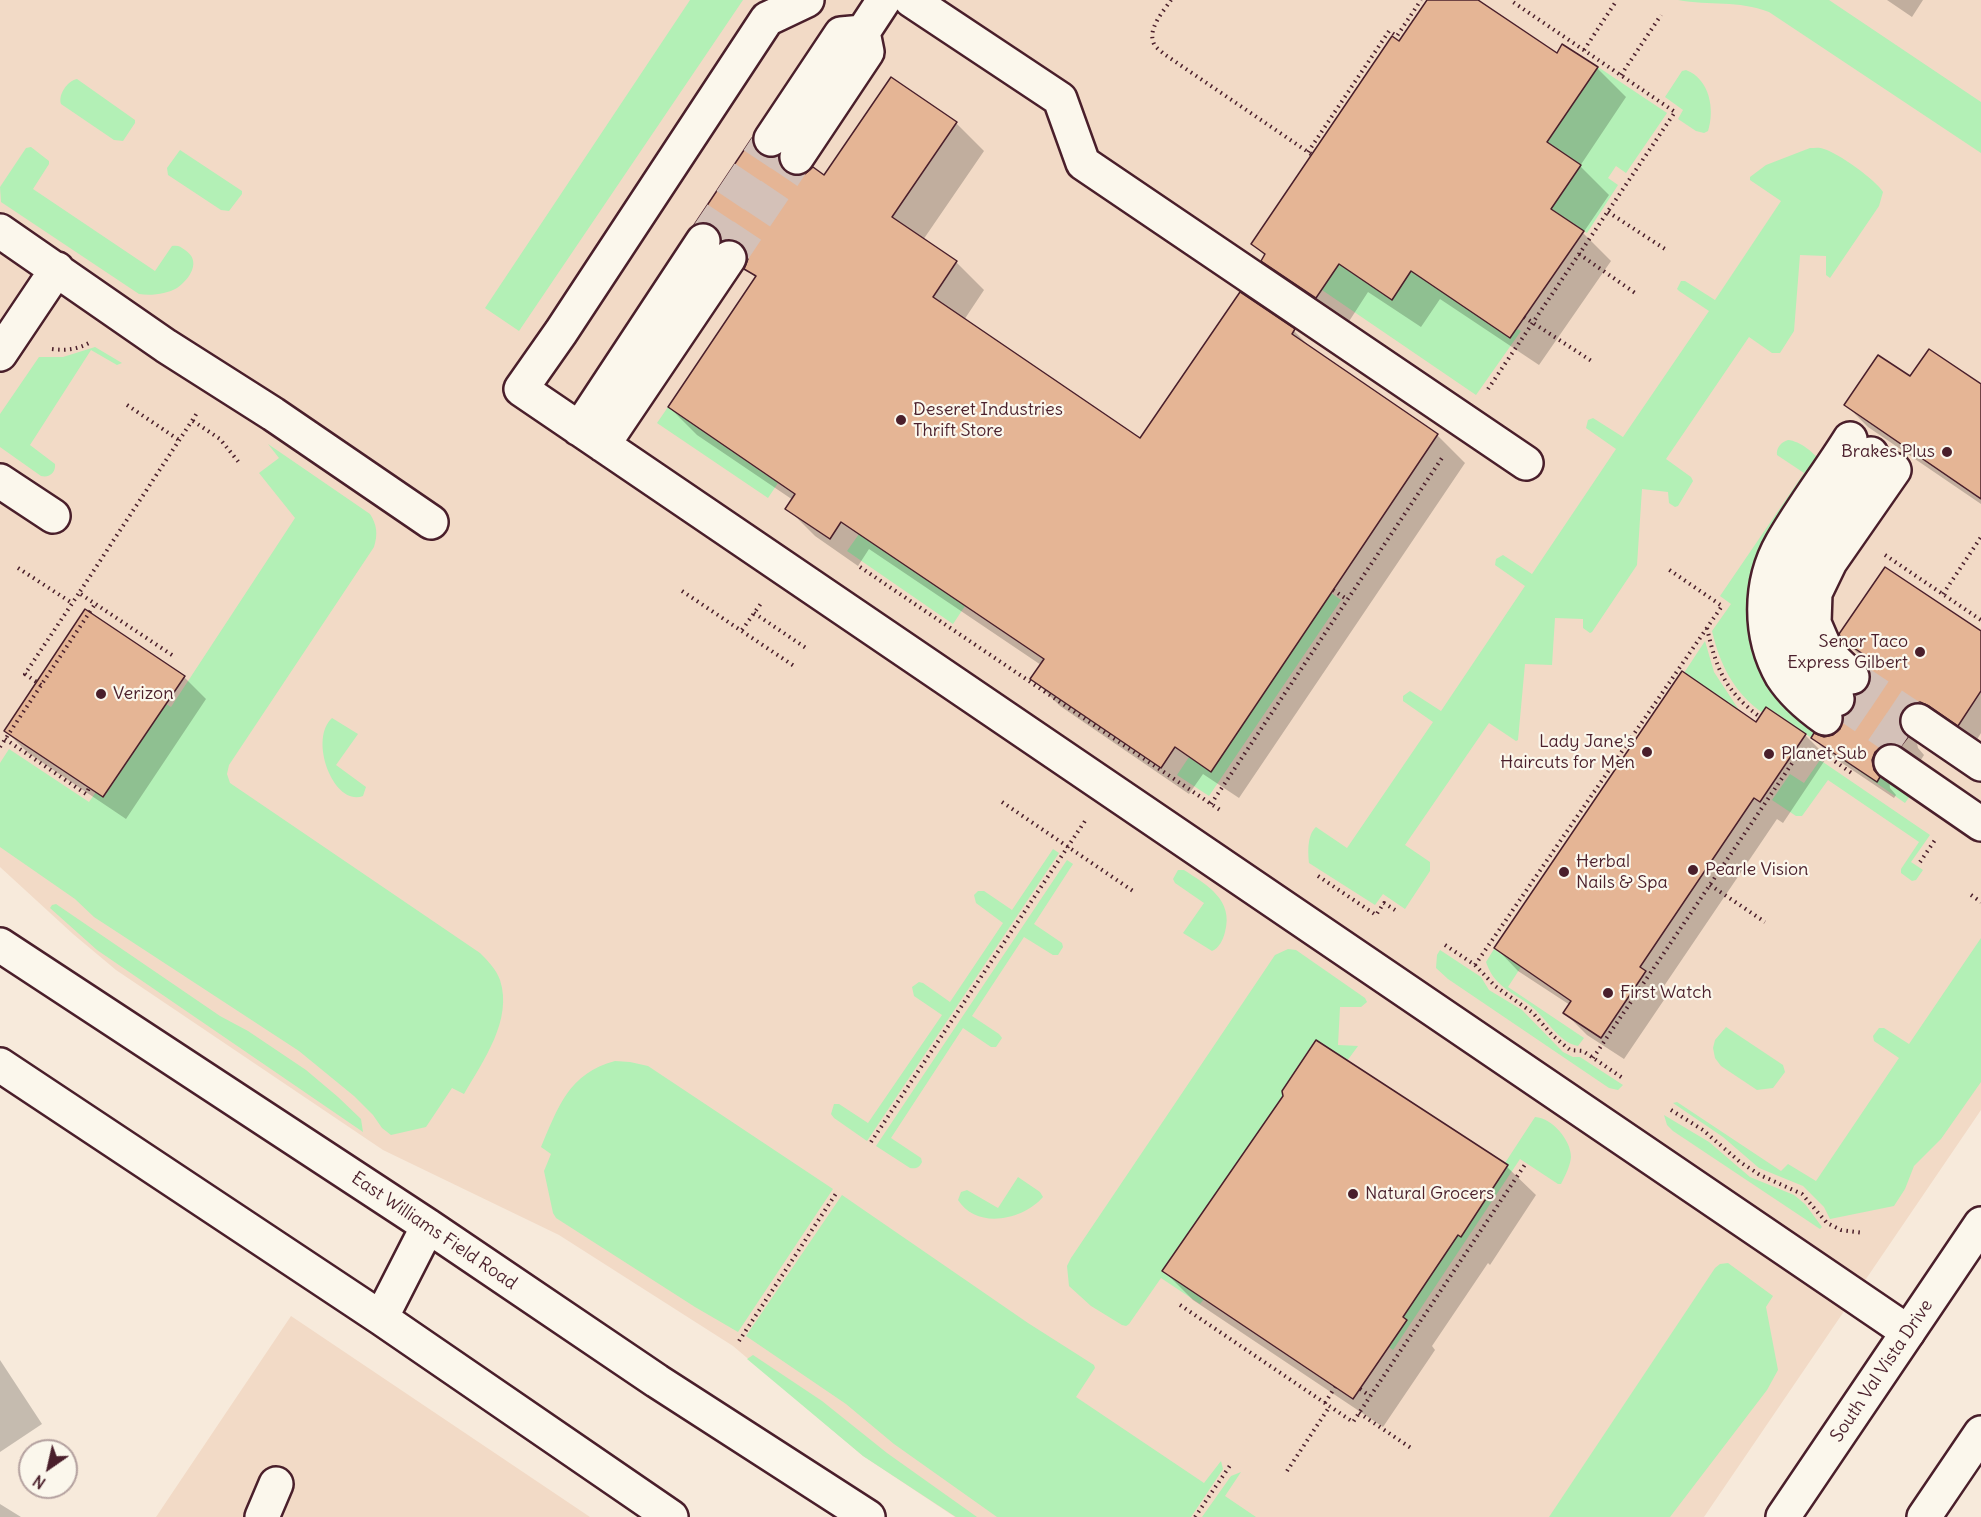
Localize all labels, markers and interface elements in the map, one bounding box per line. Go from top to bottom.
place label: Deseret Industries Thrift Store [913,399,1063,442]
marker: Deseret Industries Thrift Store [894,413,908,427]
place label: Brakes Plus [1841,441,1935,463]
marker: Brakes Plus [1940,445,1954,459]
place label: Senor Taco Express Gilbert [1787,631,1908,674]
marker: Senor Taco Express Gilbert [1913,645,1927,659]
place label: Verizon [113,683,174,705]
marker: Verizon [94,687,108,701]
place label: Lady Jane's Haircuts for Men [1500,731,1635,774]
place label: Planet Sub [1781,743,1867,765]
marker: Lady Jane's Haircuts for Men [1640,745,1654,759]
marker: Planet Sub [1762,747,1776,761]
place label: Herbal Nails & Spa [1576,851,1668,894]
place label: Pearle Vision [1705,859,1809,881]
marker: Pearle Vision [1686,863,1700,877]
marker: Herbal Nails & Spa [1557,865,1571,879]
place label: First Watch [1620,982,1712,1004]
marker: First Watch [1601,986,1615,1000]
street label: East Williams Field Road [347,1167,521,1295]
place label: Natural Grocers [1365,1183,1494,1205]
marker: Natural Grocers [1346,1187,1360,1201]
street label: South Val Vista Drive [1826,1296,1938,1446]
north arrow [18,1439,78,1499]
text: N [29,1471,49,1494]

